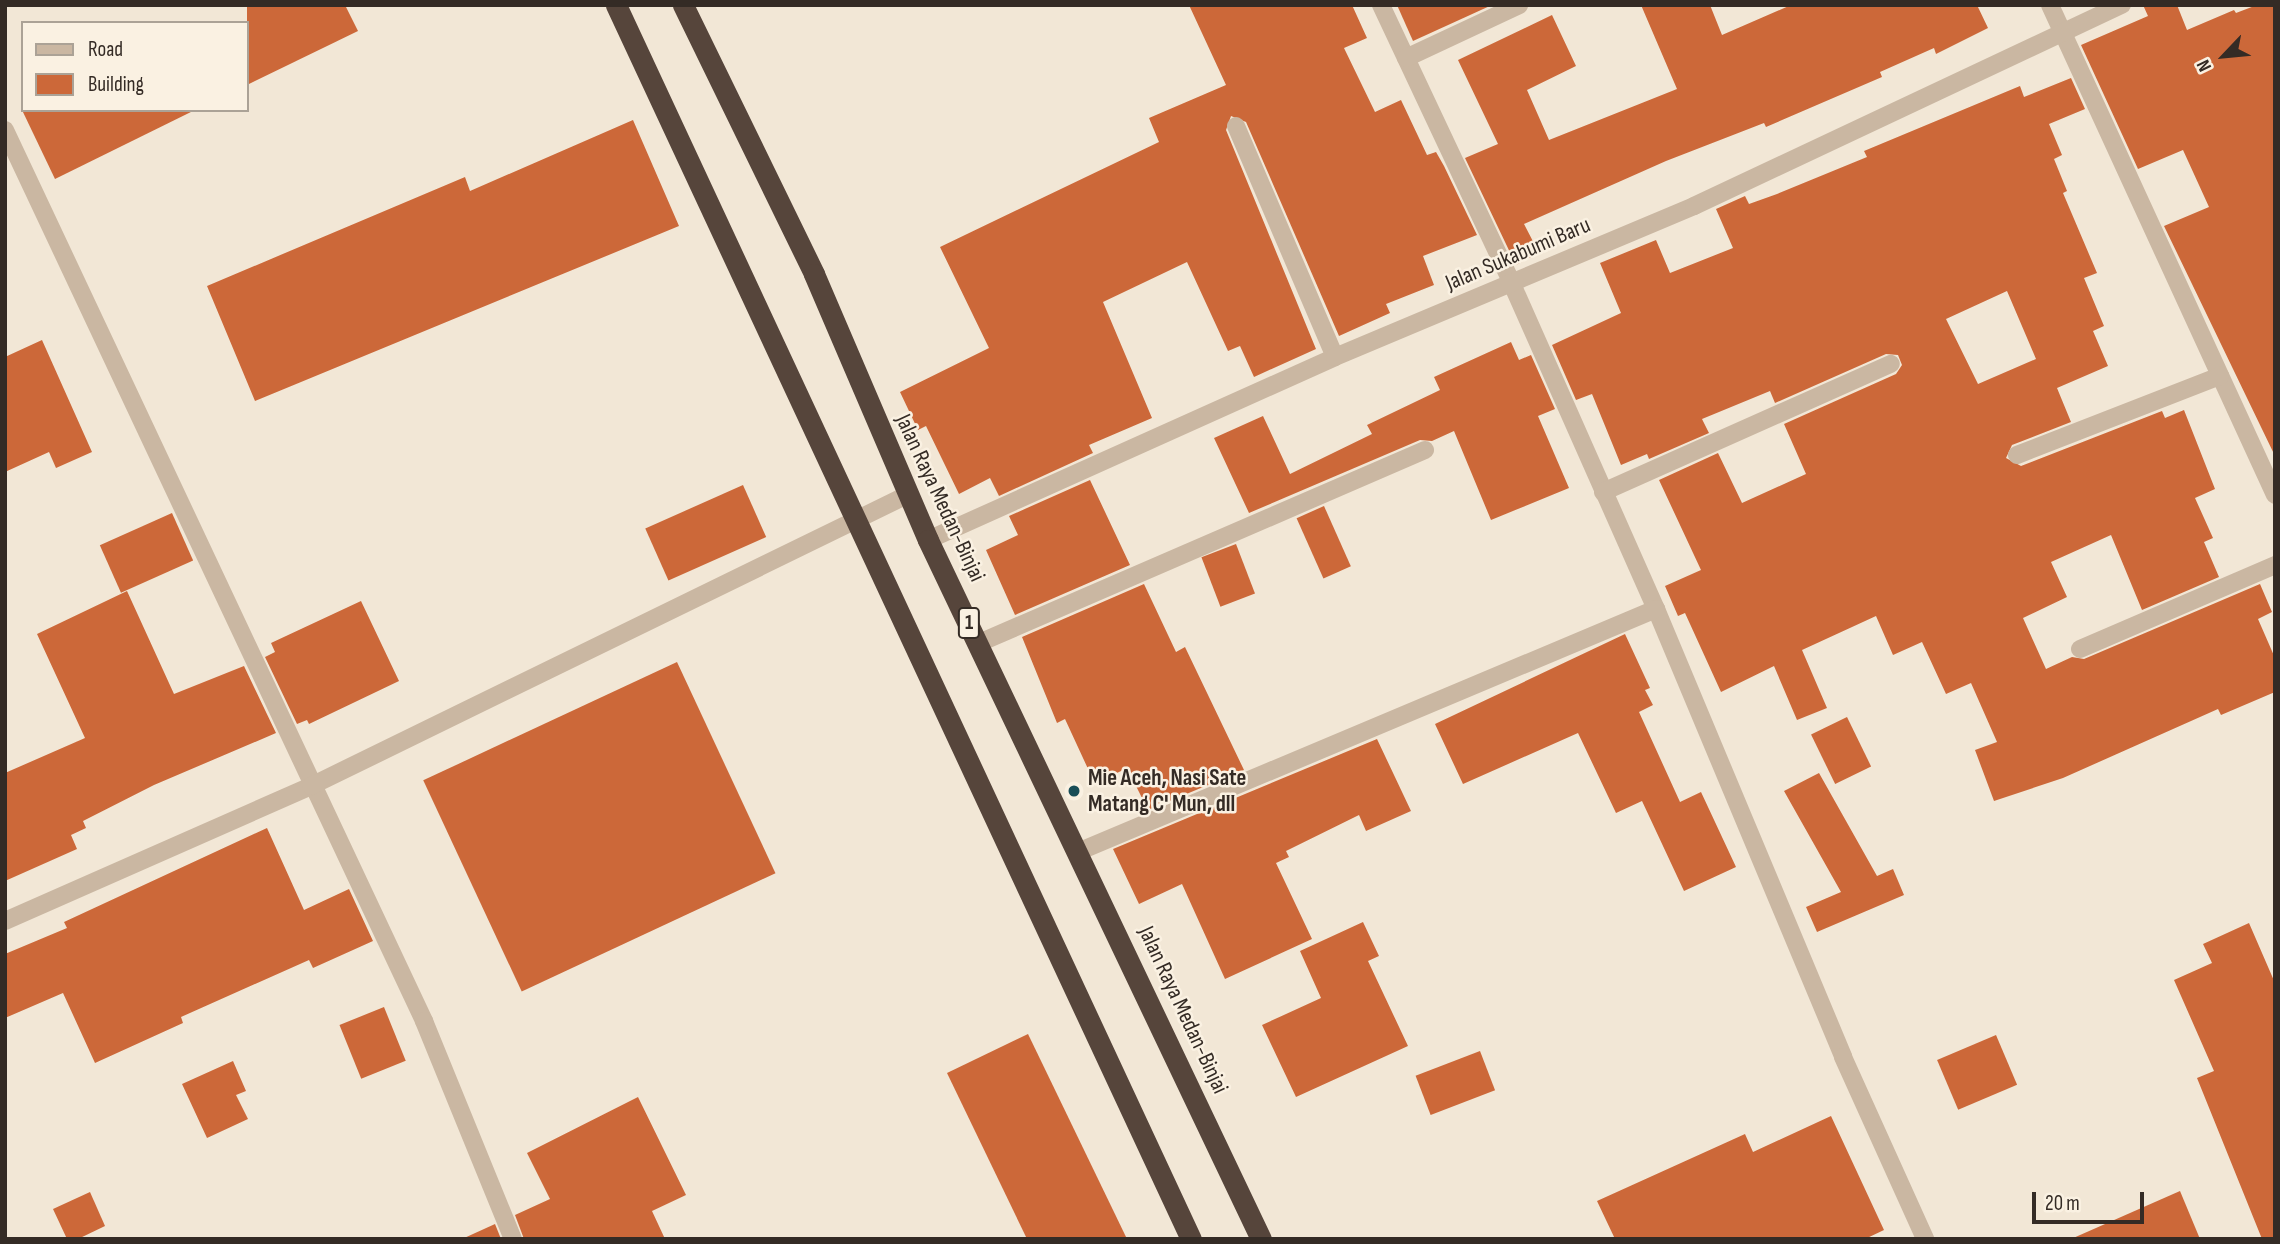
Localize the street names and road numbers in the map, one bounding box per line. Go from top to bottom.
street label: Jalan Sukabumi Baru [1441,211,1595,297]
street label: Jalan Raya Medan-Binjai [889,410,991,586]
road number: 1 [957,606,981,640]
street label: Jalan Raya Medan-Binjai [1132,922,1234,1098]

